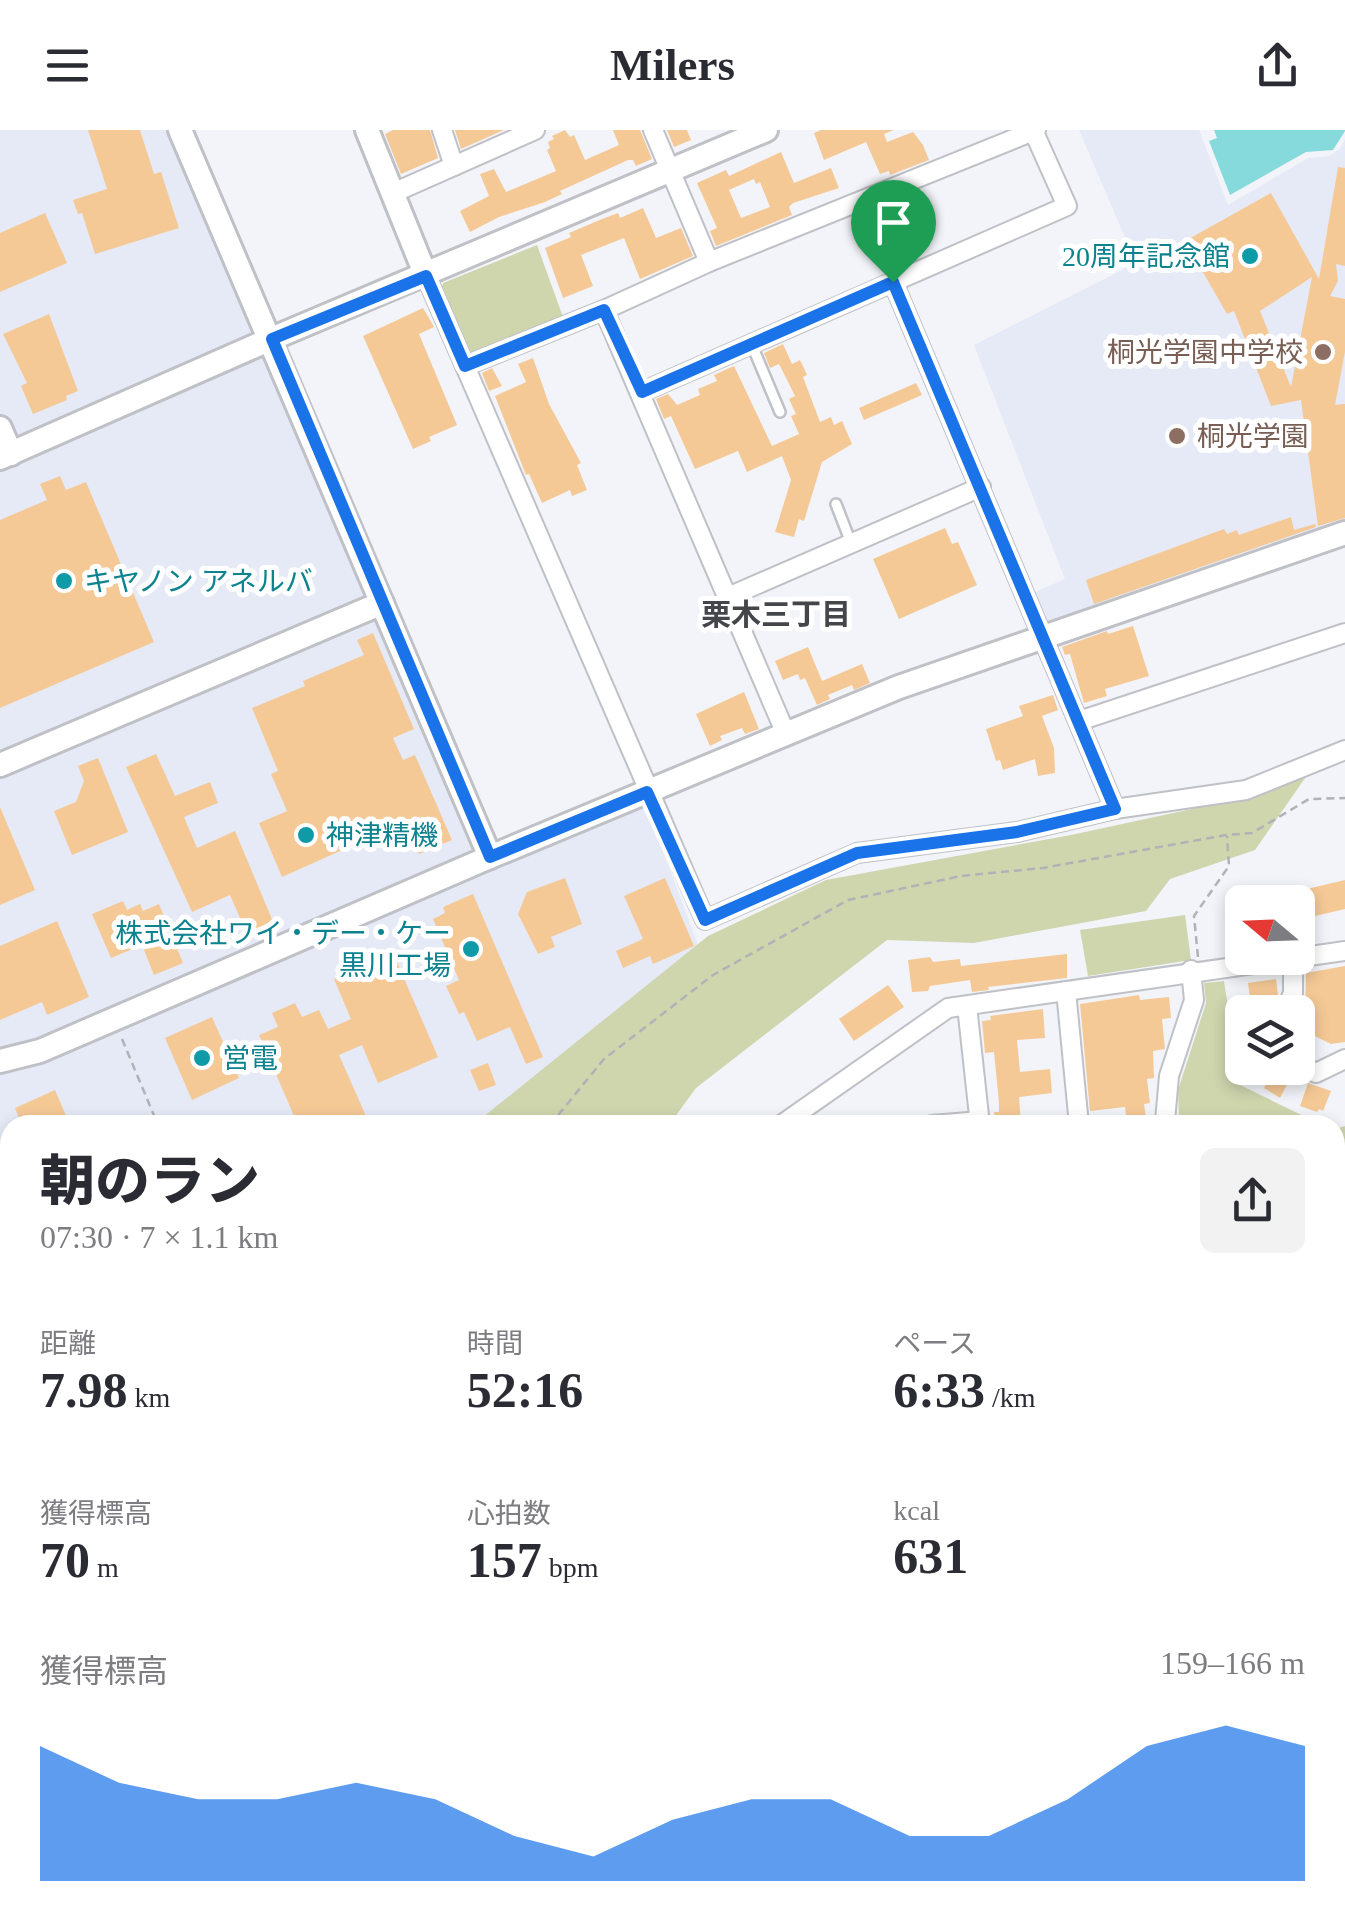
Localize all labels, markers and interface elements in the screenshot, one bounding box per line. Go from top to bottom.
icon: menu [40,38,95,93]
icon: share [1250,38,1305,93]
text: Milers [610,40,735,90]
pin [851,180,936,283]
icon: arrive [866,195,921,250]
place label: 20周年記念館 [1062,241,1230,272]
marker: 20周年記念館 [1239,245,1261,267]
place label: 桐光学園中学校 [1107,337,1303,368]
marker: 桐光学園中学校 [1312,341,1334,363]
place label: 桐光学園 [1197,421,1309,452]
marker: 桐光学園 [1166,425,1188,447]
place label: キヤノン アネルバ [84,566,313,597]
marker: キヤノン アネルバ [53,570,75,592]
district label: 栗木三丁目 [701,598,851,631]
place label: 神津精機 [326,820,438,851]
marker: 神津精機 [295,824,317,846]
north arrow [1225,885,1315,975]
map controls [1225,885,1315,1085]
place label: 株式会社ワイ・デー・ケー 黒川工場 [115,918,451,981]
marker: 株式会社ワイ・デー・ケー 黒川工場 [460,938,482,960]
button: layers [1225,995,1315,1085]
place label: 営電 [222,1043,278,1074]
marker: 営電 [191,1047,213,1069]
button: share [1200,1148,1305,1253]
text: 朝のラン [40,1151,260,1212]
text: 07:30 · 7 × 1.1 km [40,1219,278,1255]
text: 距離 [40,1328,96,1359]
text: 時間 [467,1328,523,1359]
text: ペース [893,1328,976,1359]
text: 7.98 [40,1362,128,1418]
text: 52:16 [467,1362,583,1418]
text: 6:33 [893,1362,985,1418]
text: km [128,1382,170,1413]
text: /km [985,1382,1036,1413]
text: kcal [893,1495,940,1526]
text: 獲得標高 [40,1498,152,1529]
text: 心拍数 [467,1498,551,1529]
text: 631 [893,1528,968,1584]
text: 70 [40,1532,90,1588]
text: 157 [467,1532,542,1588]
text: m [90,1552,119,1583]
text: bpm [542,1552,598,1583]
text: 159–166 m [1160,1645,1305,1681]
text: 獲得標高 [40,1653,168,1689]

